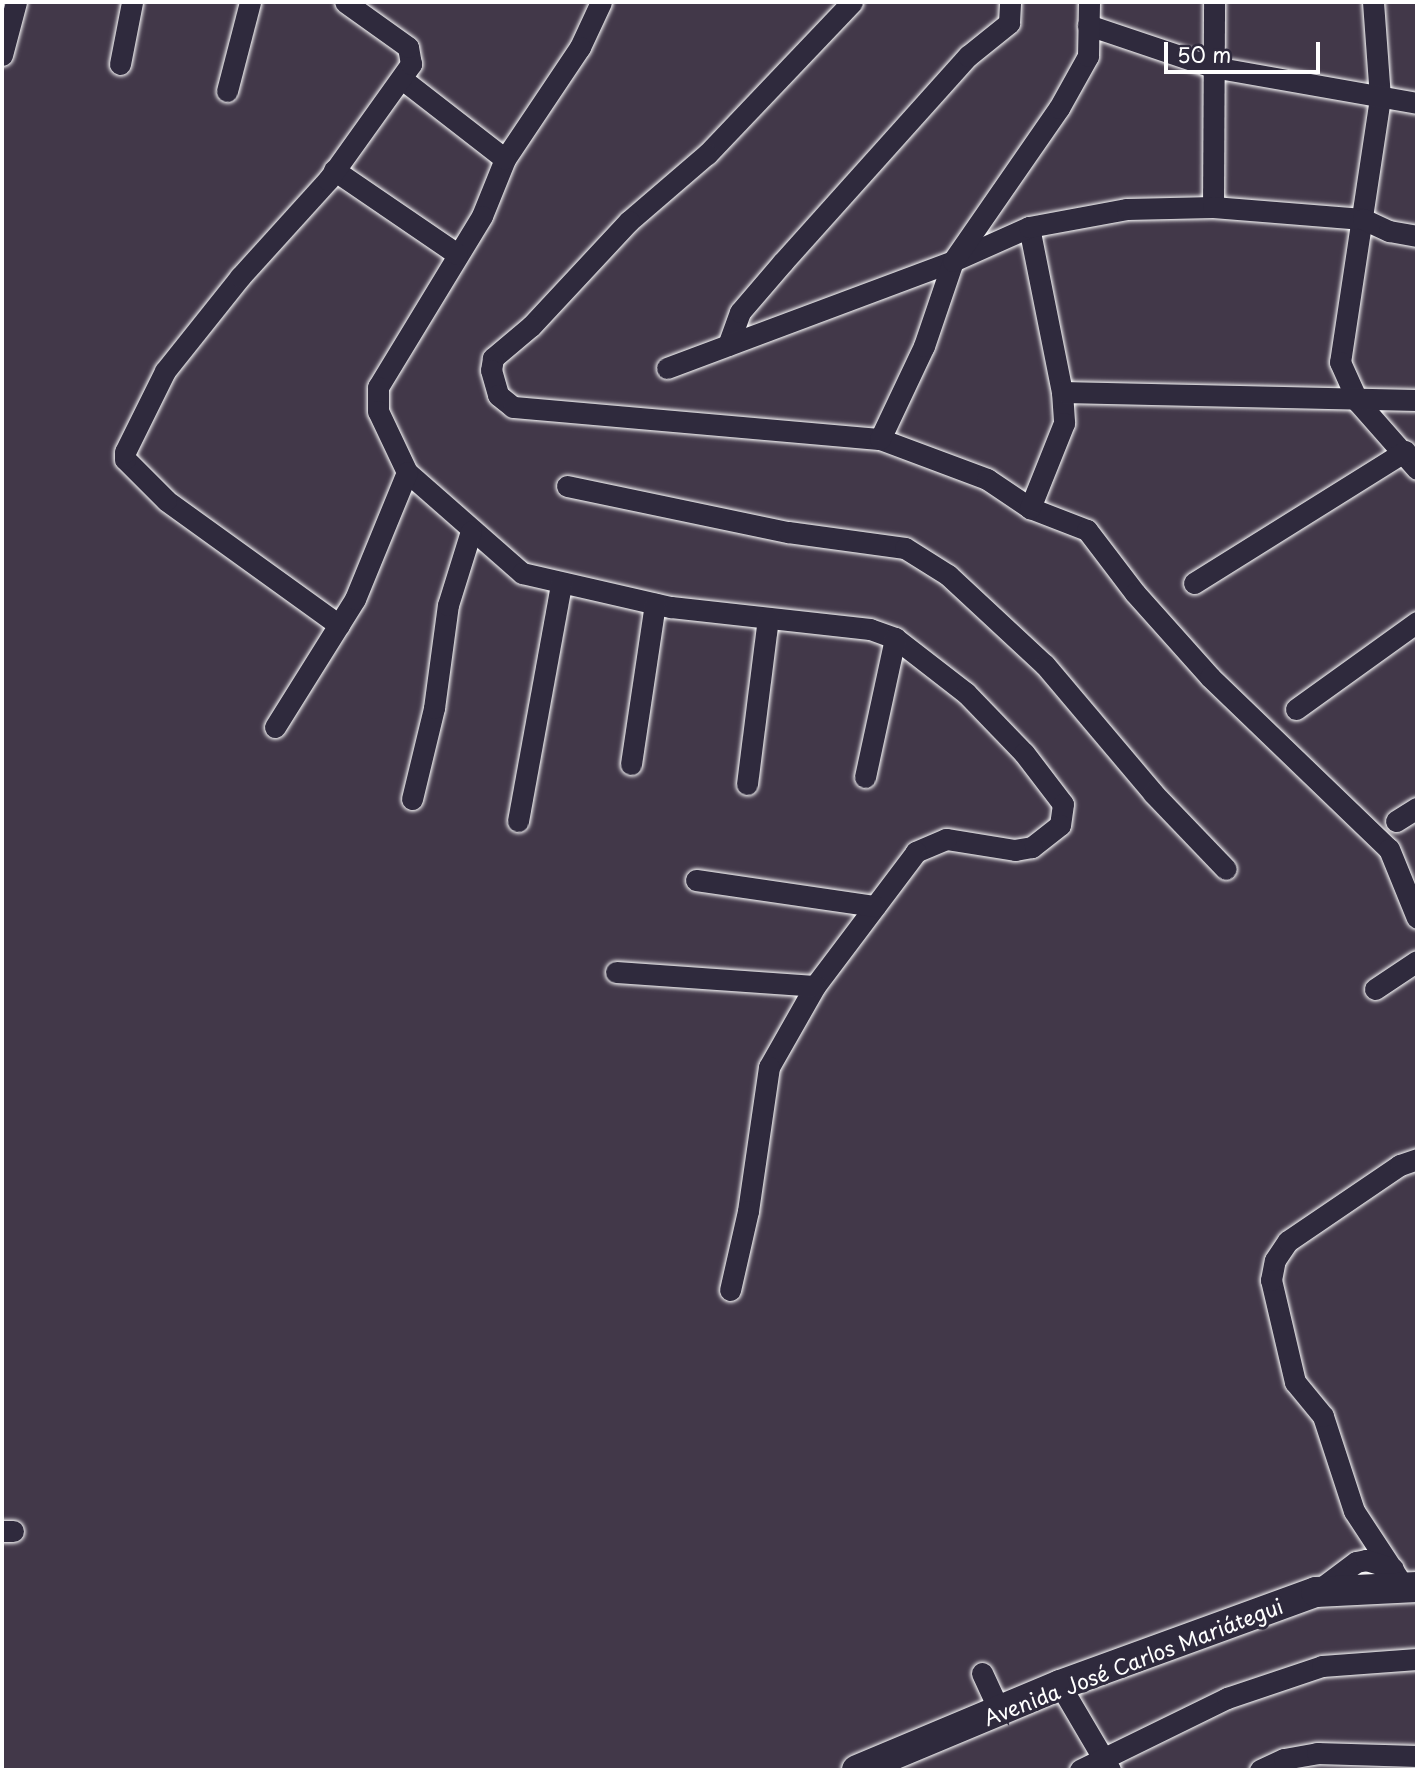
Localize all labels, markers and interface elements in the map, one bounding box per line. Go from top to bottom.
scale bar [1167,28,1323,72]
text: 50 m [1177,38,1231,70]
street label: Avenida José Carlos Mariátegui [980,1592,1286,1730]

